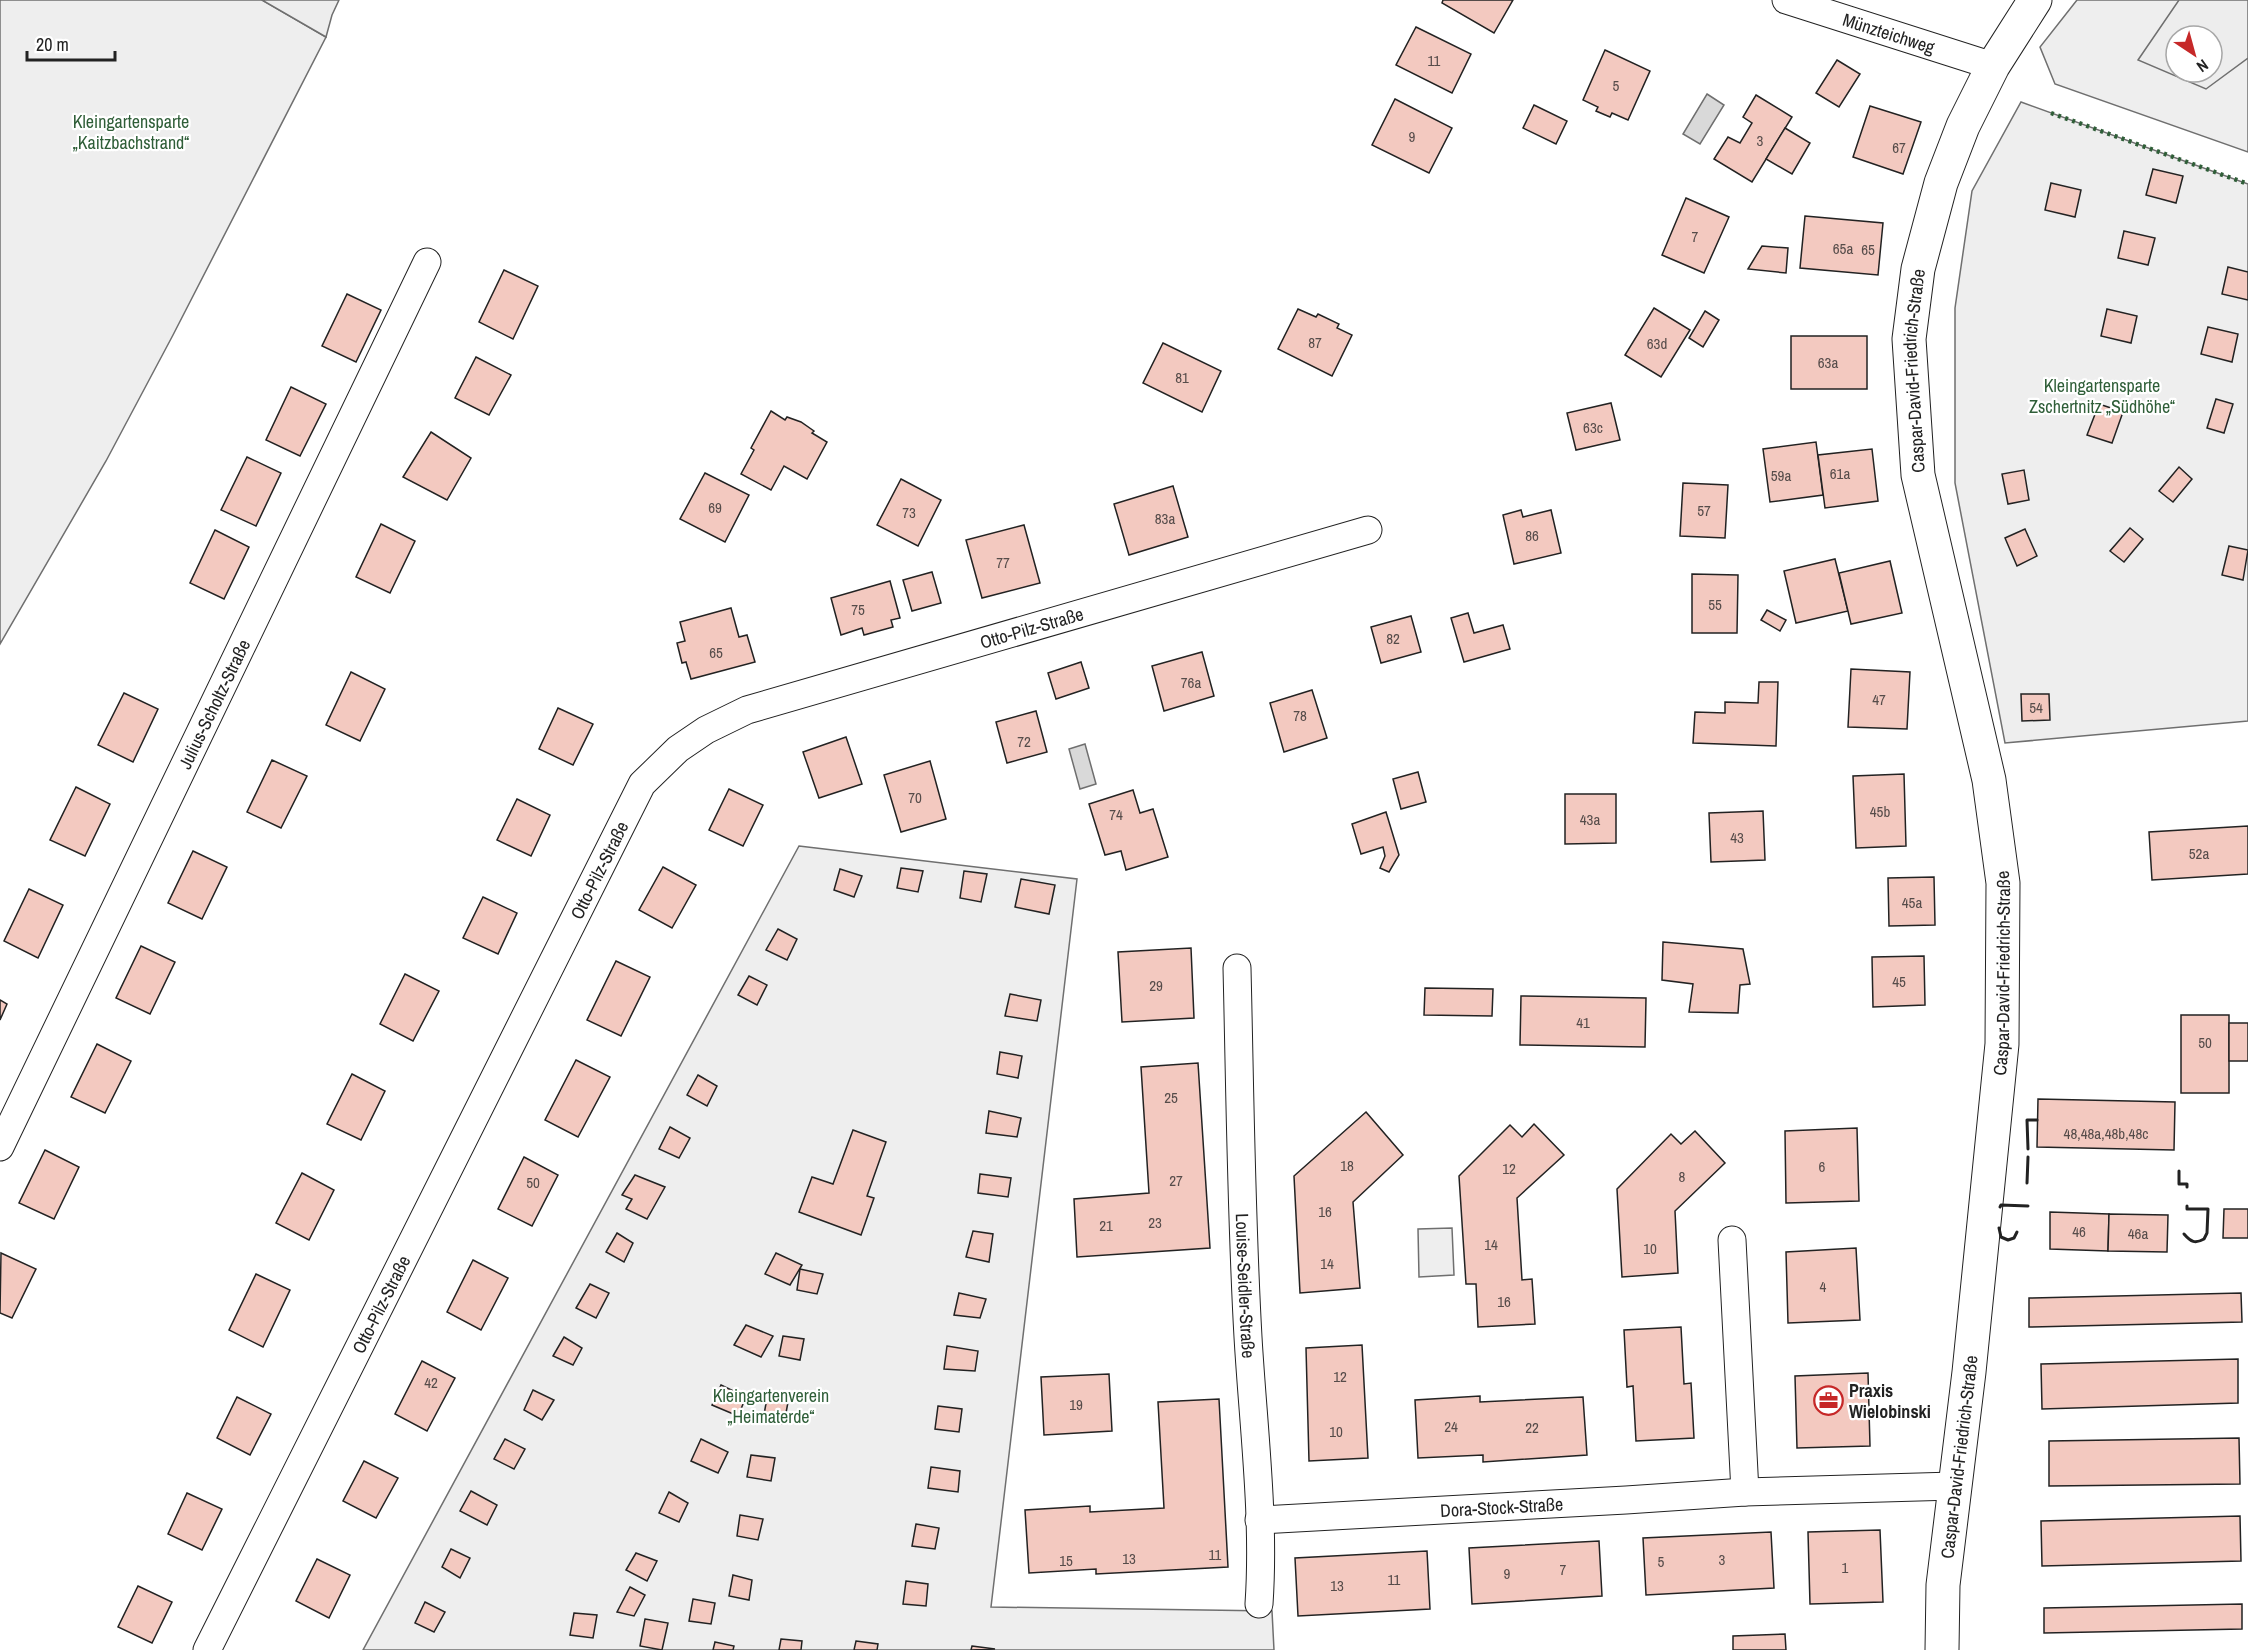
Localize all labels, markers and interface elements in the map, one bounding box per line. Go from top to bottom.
street label: Münzteichweg [1840,6,1939,59]
scale bar [27,24,116,62]
north arrow [2164,24,2224,84]
text: 20 m [36,32,69,57]
house number: 11 [1428,50,1441,71]
text: N [2193,54,2213,78]
house number: 5 [1613,75,1620,96]
park label: Kleingartensparte „Kaitzbachstrand“ [73,109,189,155]
house number: 9 [1409,126,1416,147]
house number: 3 [1757,130,1764,151]
house number: 67 [1892,137,1906,158]
house number: 7 [1692,226,1699,247]
house number: 65a [1833,238,1853,259]
house number: 65 [1861,239,1875,260]
street label: Caspar-David-Friedrich-Straße [1896,267,1930,473]
house number: 87 [1308,332,1322,353]
house number: 63d [1647,333,1667,354]
house number: 63a [1818,352,1838,373]
house number: 81 [1175,367,1189,388]
park label: Kleingartensparte Zschertnitz „Südhöhe“ [2029,373,2175,419]
house number: 63c [1583,417,1603,438]
house number: 61a [1830,463,1850,484]
house number: 59a [1771,465,1791,486]
house number: 69 [708,497,722,518]
house number: 57 [1697,500,1711,521]
house number: 73 [902,502,916,523]
house number: 83a [1155,508,1175,529]
house number: 86 [1525,525,1539,546]
house number: 77 [996,552,1010,573]
house number: 55 [1708,594,1722,615]
house number: 75 [851,599,865,620]
street label: Otto-Pilz-Straße [977,601,1086,654]
house number: 82 [1386,628,1400,649]
street label: Julius-Scholtz-Straße [172,635,256,773]
house number: 65 [709,642,723,663]
house number: 76a [1181,672,1201,693]
house number: 47 [1872,689,1886,710]
house number: 54 [2029,697,2043,718]
house number: 78 [1293,705,1307,726]
house number: 72 [1017,731,1031,752]
house number: 70 [908,787,922,808]
house number: 45b [1870,801,1890,822]
house number: 74 [1109,804,1123,825]
house number: 43a [1580,809,1600,830]
street label: Otto-Pilz-Straße [564,817,634,923]
house number: 43 [1730,827,1744,848]
house number: 52a [2189,843,2209,864]
street label: Caspar-David-Friedrich-Straße [1986,869,2016,1077]
house number: 45a [1902,892,1922,913]
house number: 45 [1892,971,1906,992]
house number: 29 [1149,975,1163,996]
house number: 41 [1576,1012,1590,1033]
house number: 50 [2198,1032,2212,1053]
house number: 25 [1164,1087,1178,1108]
house number: 48,48a,48b,48c [2064,1123,2148,1144]
house number: 18 [1340,1155,1354,1176]
house number: 6 [1819,1156,1826,1177]
house number: 12 [1502,1158,1516,1179]
house number: 8 [1679,1166,1686,1187]
house number: 27 [1169,1170,1183,1191]
house number: 50 [526,1172,540,1193]
house number: 16 [1318,1201,1332,1222]
house number: 23 [1148,1212,1162,1233]
street label: Louise-Seidler-Straße [1230,1213,1262,1359]
house number: 21 [1099,1215,1113,1236]
house number: 46 [2072,1221,2086,1242]
house number: 46a [2128,1223,2148,1244]
house number: 14 [1484,1234,1498,1255]
house number: 10 [1643,1238,1657,1259]
street label: Otto-Pilz-Straße [346,1251,416,1357]
house number: 14 [1320,1253,1334,1274]
house number: 4 [1820,1276,1827,1297]
house number: 16 [1497,1291,1511,1312]
street label: Caspar-David-Friedrich-Straße [1934,1354,1983,1560]
house number: 12 [1333,1366,1347,1387]
house number: 42 [424,1372,438,1393]
place label: Praxis Wielobinski [1849,1378,1931,1424]
park label: Kleingartenverein „Heimaterde“ [713,1383,829,1429]
office icon: Praxis Wielobinski [1812,1384,1844,1416]
house number: 19 [1069,1394,1083,1415]
house number: 24 [1444,1416,1458,1437]
house number: 22 [1525,1417,1539,1438]
house number: 10 [1329,1421,1343,1442]
street label: Dora-Stock-Straße [1439,1491,1564,1523]
house number: 11 [1209,1544,1222,1565]
house number: 13 [1122,1548,1136,1569]
house number: 3 [1719,1549,1726,1570]
house number: 15 [1059,1550,1073,1571]
house number: 5 [1658,1551,1665,1572]
house number: 1 [1842,1557,1849,1578]
house number: 7 [1560,1559,1567,1580]
house number: 9 [1504,1563,1511,1584]
house number: 11 [1388,1569,1401,1590]
house number: 13 [1330,1575,1344,1596]

